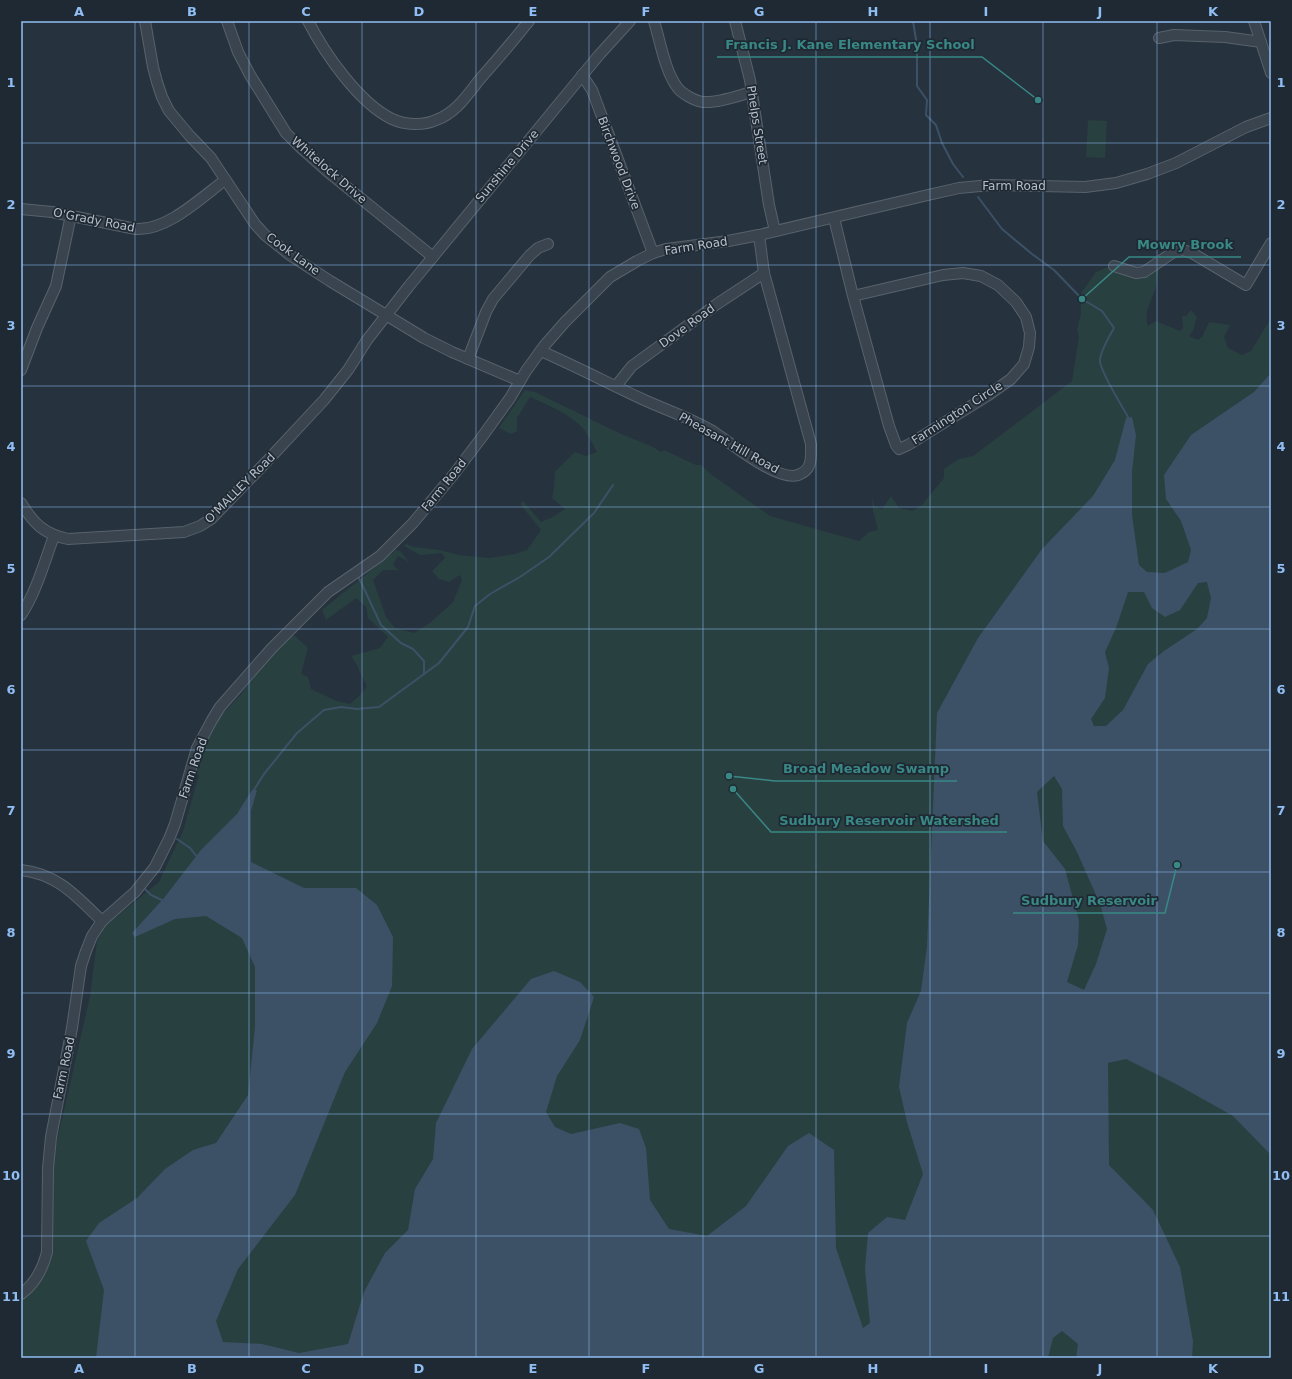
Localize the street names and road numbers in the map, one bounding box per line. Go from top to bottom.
street label: Phelps Street [744,85,770,166]
street label: Birchwood Drive [595,115,643,211]
street label: Sunshine Drive [472,127,542,205]
street label: Whitelock Drive [289,134,369,206]
street label: Farm Road [982,179,1046,193]
street label: O'Grady Road [52,205,136,235]
street label: Cook Lane [263,230,323,278]
street label: Farm Road [664,234,728,258]
street label: Dove Road [657,301,717,351]
street label: Farmington Circle [909,378,1005,448]
street label: Pheasant Hill Road [677,410,781,476]
street label: O'MALLEY Road [202,450,278,526]
street label: Farm Road [419,456,469,514]
street label: Farm Road [176,736,210,800]
street label: Farm Road [51,1035,77,1101]

